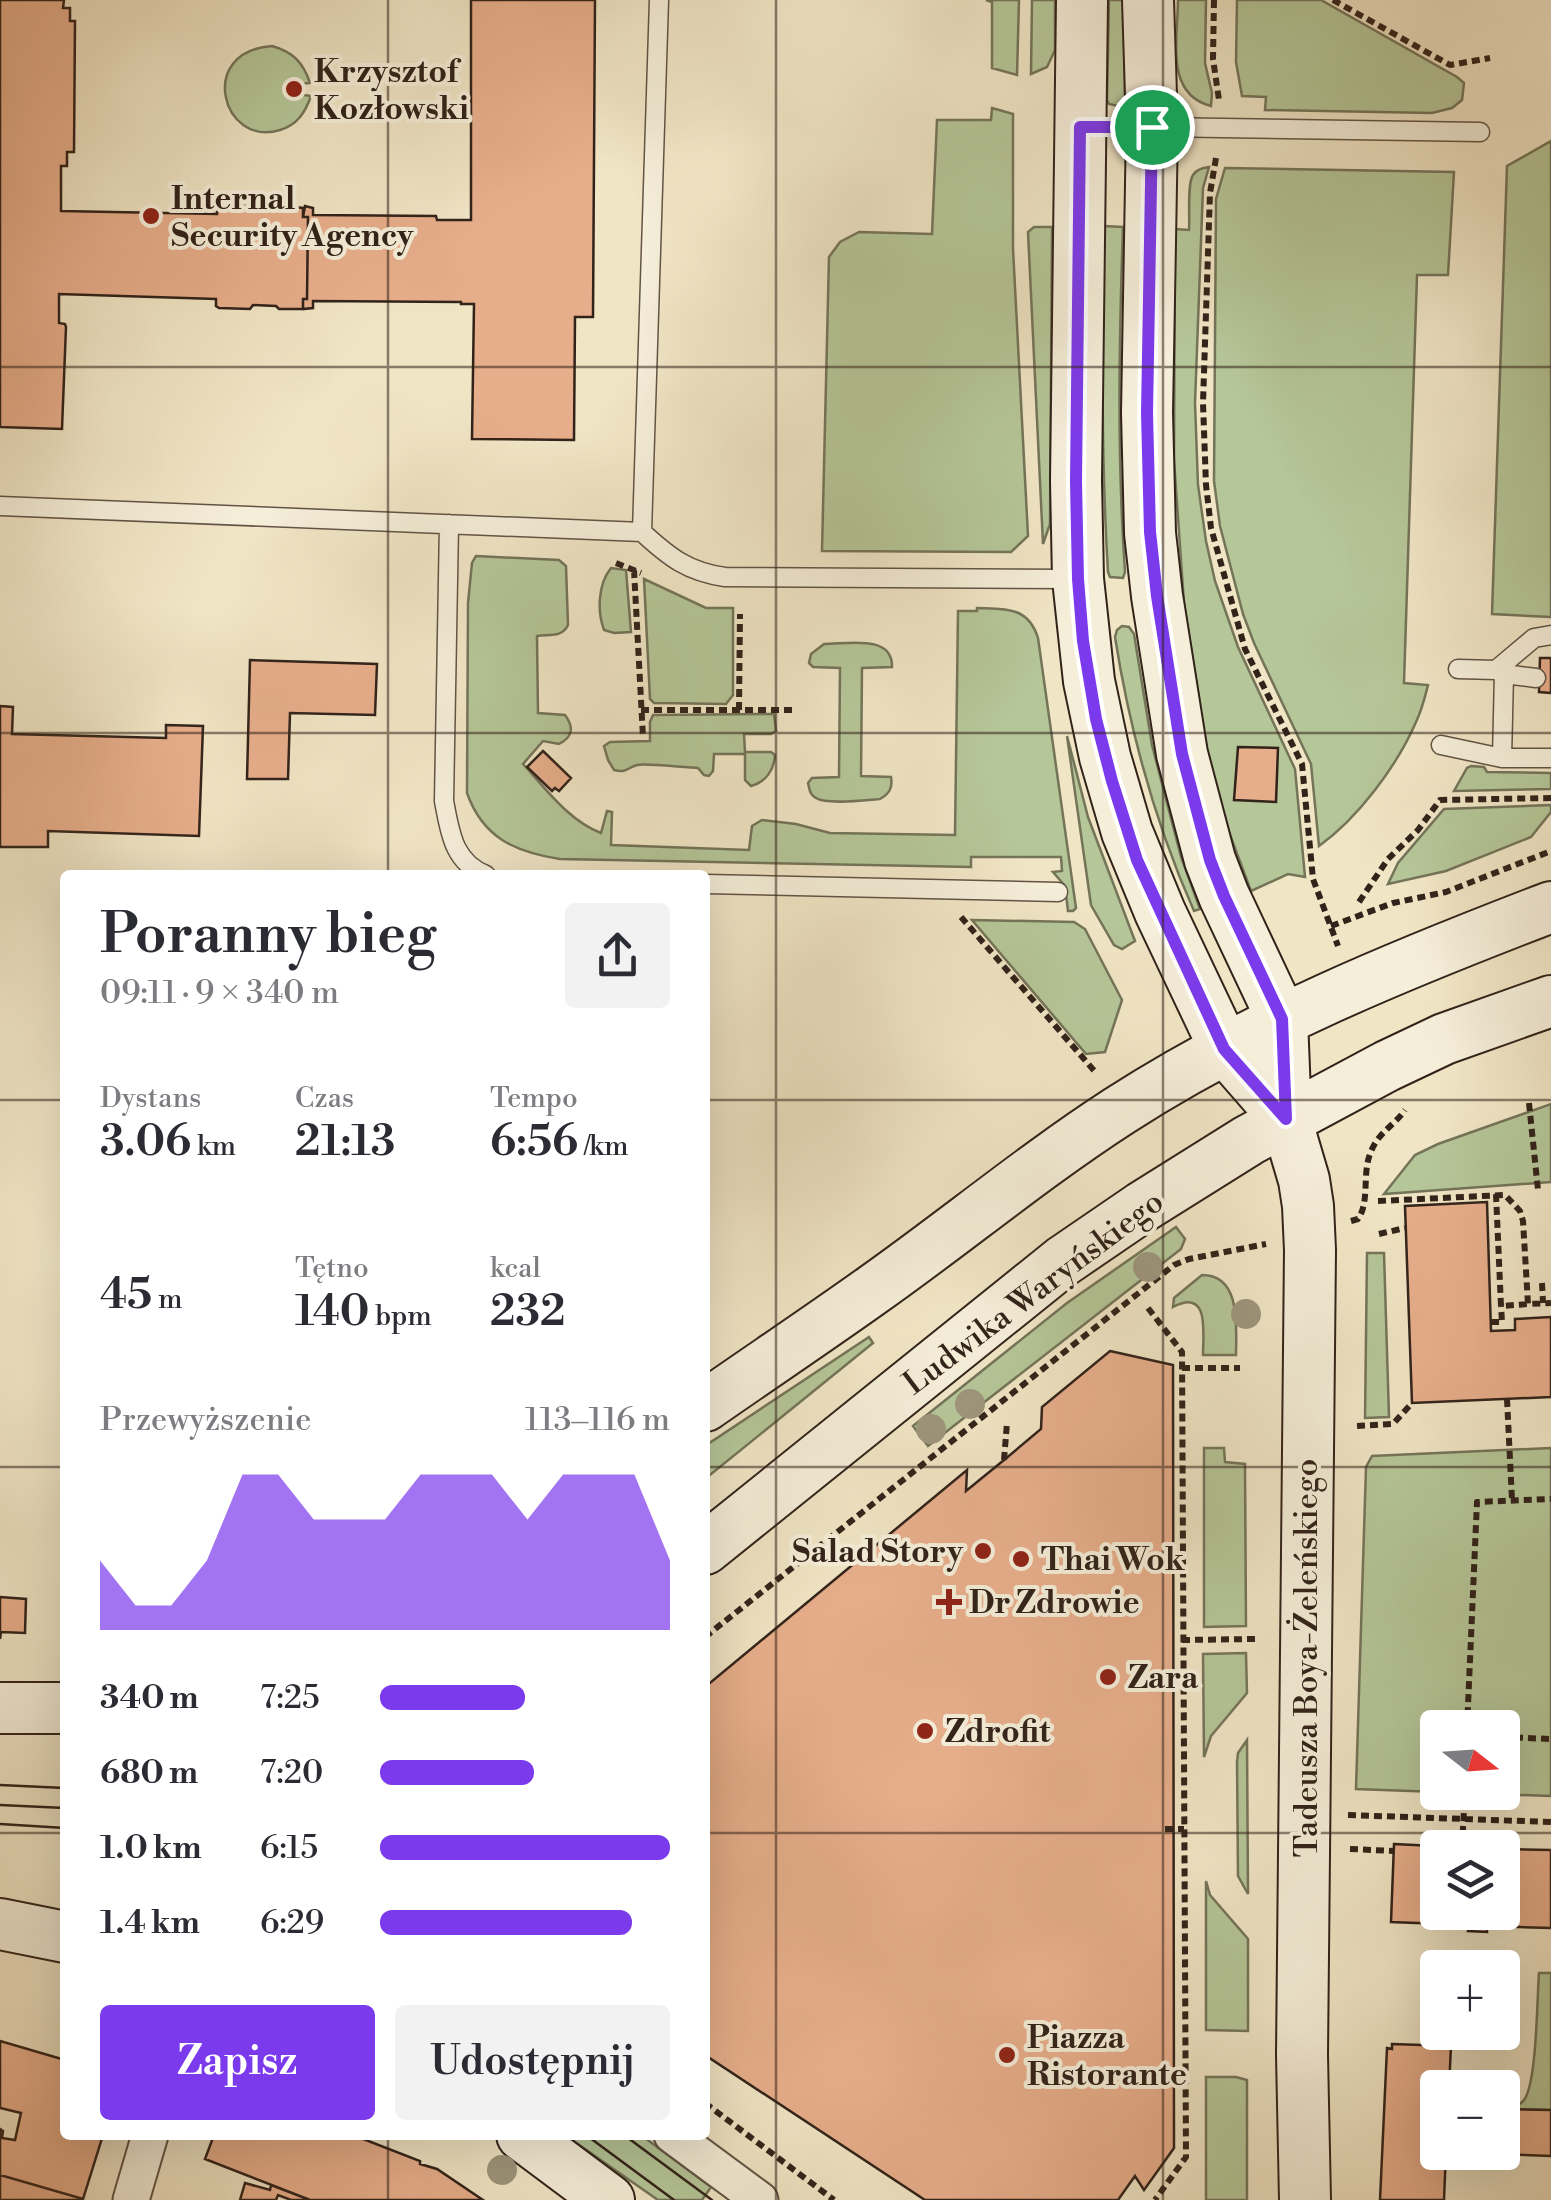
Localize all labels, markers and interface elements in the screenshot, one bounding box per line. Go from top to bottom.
place label: Krzysztof Kozłowski [314,52,469,129]
marker: Krzysztof Kozłowski [283,78,305,100]
pin [1110,85,1195,170]
icon: arrive [1125,100,1180,155]
place label: Internal Security Agency [171,179,414,256]
marker: Internal Security Agency [140,205,162,227]
text: Poranny bieg [100,901,436,970]
button: share [565,903,670,1008]
text: 09:11 · 9 × 340 m [100,973,339,1013]
text: Dystans [100,1081,201,1116]
text: Czas [295,1081,354,1116]
text: Tempo [490,1081,578,1116]
text: 3.06 [100,1116,191,1169]
text: 21:13 [295,1116,395,1169]
text: 6:56 [490,1116,578,1169]
text: km [191,1129,236,1164]
text: /km [578,1129,628,1164]
street label: Ludwika Waryńskiego [895,1182,1172,1404]
text: Tętno [295,1251,369,1286]
text: kcal [490,1251,541,1286]
text: 45 [100,1269,152,1322]
text: m [152,1282,182,1317]
text: 140 [295,1286,369,1339]
text: 232 [490,1286,566,1339]
text: bpm [369,1299,432,1334]
text: Przewyższenie [100,1400,311,1440]
text: 113–116 m [525,1400,670,1440]
street label: Tadeusza Boya-Żeleńskiego [1286,1458,1327,1858]
place label: Salad Story [792,1532,964,1572]
marker: Salad Story [972,1540,994,1562]
place label: Thai Wok [1041,1540,1186,1580]
marker: Thai Wok [1010,1548,1032,1570]
place label: Dr Zdrowie [969,1583,1140,1623]
marker: Dr Zdrowie [938,1591,960,1613]
place label: Zara [1128,1658,1199,1698]
marker: Zara [1097,1666,1119,1688]
text: 340 m [100,1678,199,1718]
text: 7:25 [260,1678,320,1718]
north arrow [1420,1710,1520,1810]
map controls [1420,1710,1520,2170]
place label: Zdrofit [945,1712,1051,1752]
marker: Zdrofit [914,1720,936,1742]
text: 680 m [100,1753,198,1793]
text: 7:20 [260,1753,323,1793]
text: 1.0 km [100,1828,202,1868]
text: 6:15 [260,1828,318,1868]
button: layers [1420,1830,1520,1930]
text: 1.4 km [100,1903,200,1943]
text: 6:29 [260,1903,324,1943]
button: + [1420,1950,1520,2050]
button: Zapisz [100,2005,375,2120]
button: Udostępnij [395,2005,670,2120]
place label: Piazza Ristorante [1027,2018,1187,2095]
marker: Piazza Ristorante [996,2044,1018,2066]
button: − [1420,2070,1520,2170]

